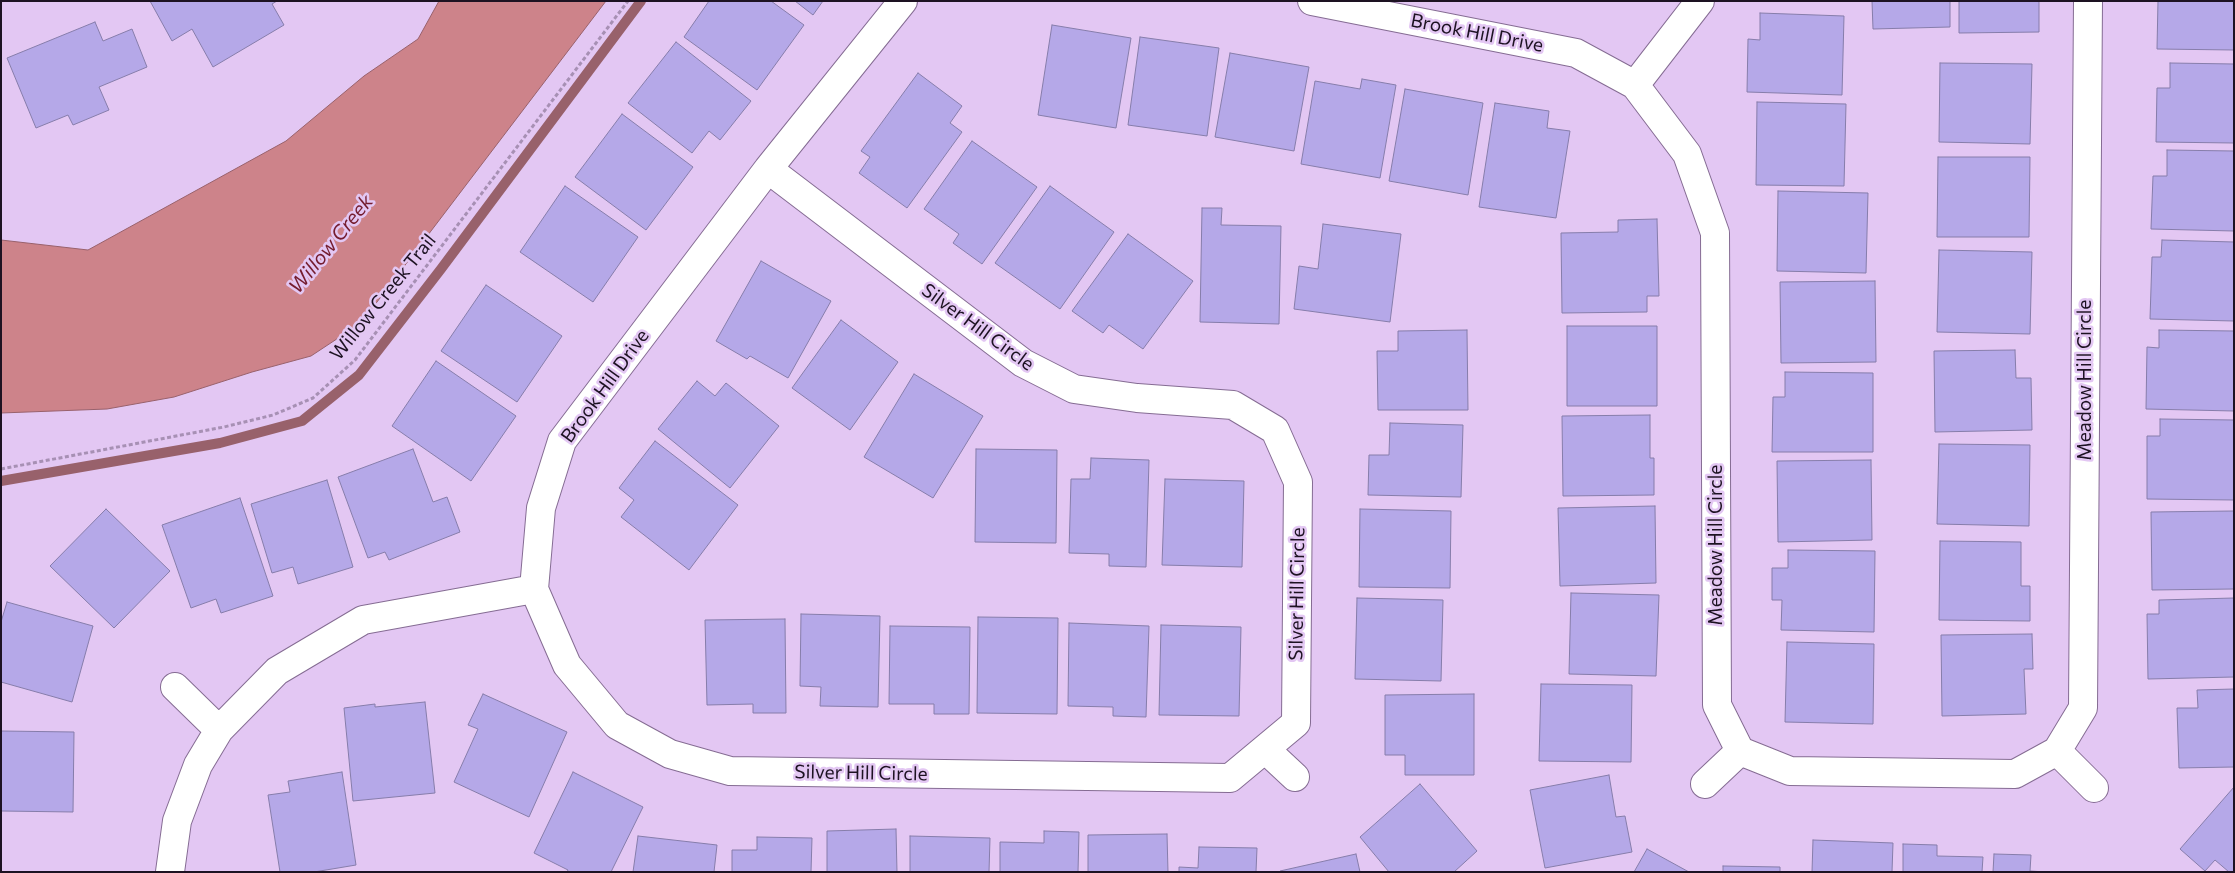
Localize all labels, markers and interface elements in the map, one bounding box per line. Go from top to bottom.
street label: Brook Hill Drive [1409,9,1545,57]
water label: Willow Creek [284,190,378,298]
street label: Willow Creek Trail [325,229,441,365]
street label: Silver Hill Circle [917,279,1039,375]
street label: Meadow Hill Circle [2074,300,2096,460]
street label: Brook Hill Drive [556,325,654,447]
street label: Meadow Hill Circle [1705,465,1727,625]
street label: Silver Hill Circle [1284,527,1310,661]
street label: Silver Hill Circle [794,760,928,786]

